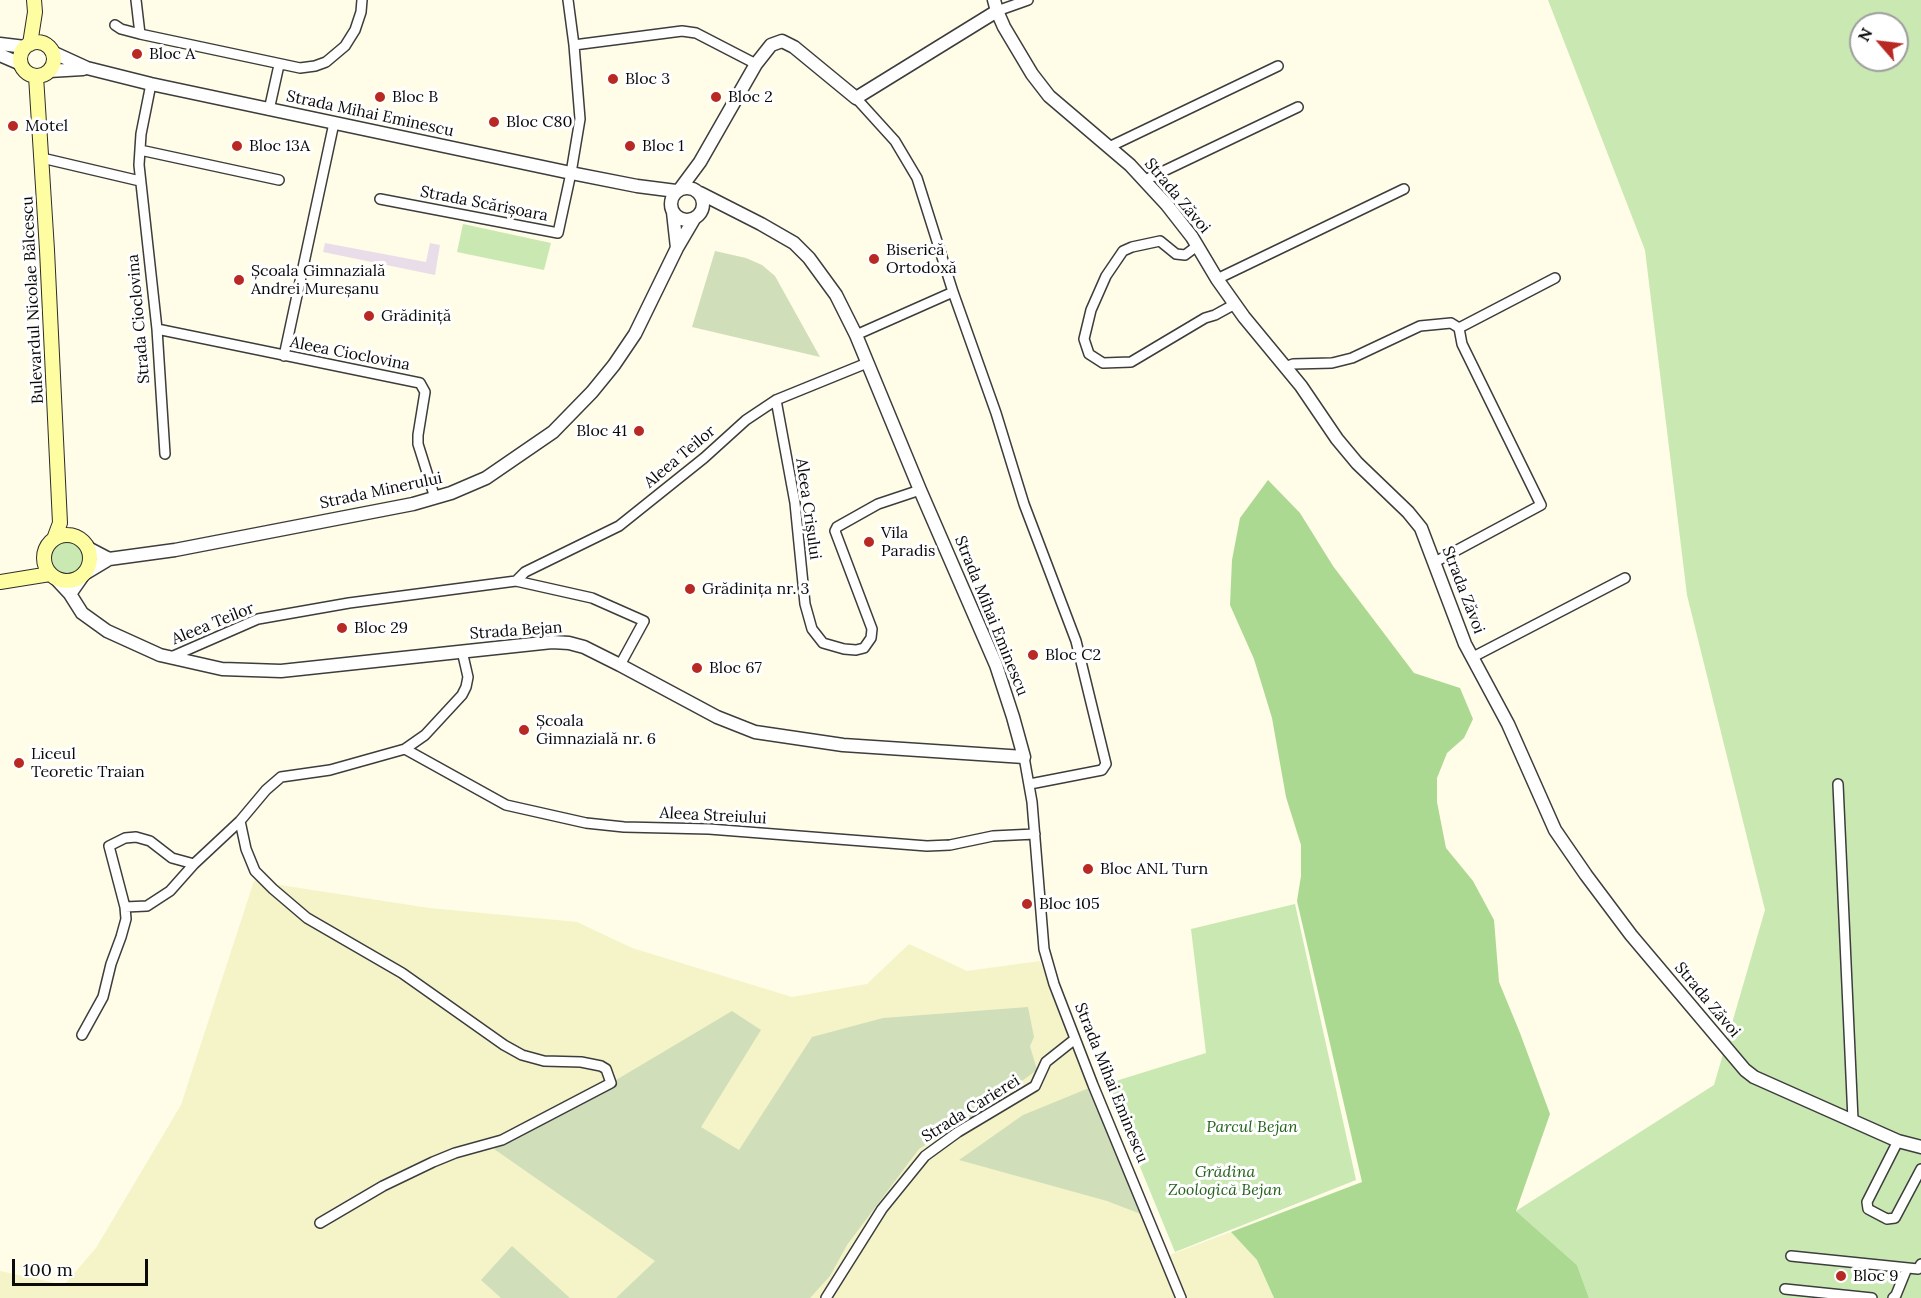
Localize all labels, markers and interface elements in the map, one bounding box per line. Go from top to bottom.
north arrow [1849,12,1909,72]
text: N [1853,24,1877,45]
place label: Bloc A [149,44,195,64]
marker: Bloc A [130,47,144,61]
place label: Bloc 3 [625,69,670,89]
marker: Bloc 3 [606,72,620,86]
street label: Strada Mihai Eminescu [285,87,455,141]
place label: Bloc B [392,87,438,107]
place label: Bloc 2 [728,87,773,107]
marker: Bloc B [373,90,387,104]
marker: Bloc 2 [709,90,723,104]
place label: Bloc C80 [506,112,572,132]
marker: Bloc C80 [487,115,501,129]
place label: Motel [25,116,68,136]
marker: Motel [6,119,20,133]
place label: Bloc 13A [249,136,310,156]
place label: Bloc 1 [642,136,684,156]
marker: Bloc 13A [230,139,244,153]
marker: Bloc 1 [623,139,637,153]
street label: Strada Zăvoi [1140,155,1214,237]
street label: Strada Scărișoara [419,182,549,226]
street label: Bulevardul Nicolae Bălcescu [18,196,48,404]
place label: Biserică Ortodoxă [886,240,957,278]
marker: Biserică Ortodoxă [867,252,881,266]
street label: Strada Cioclovina [124,253,154,385]
place label: Școala Gimnazială Andrei Mureșanu [251,261,385,299]
marker: Școala Gimnazială Andrei Mureșanu [232,273,246,287]
place label: Grădiniță [381,306,451,326]
marker: Grădiniță [362,309,376,323]
street label: Aleea Cioclovina [288,333,412,375]
place label: Bloc 41 [576,421,627,441]
street label: Aleea Teilor [640,422,720,492]
marker: Bloc 41 [632,424,646,438]
street label: Aleea Crișului [791,457,825,561]
street label: Strada Minerului [318,469,444,513]
place label: Vila Paradis [881,523,935,561]
street label: Strada Mihai Eminescu [950,533,1032,699]
marker: Vila Paradis [862,535,876,549]
street label: Strada Zăvoi [1438,544,1488,636]
place label: Grădinița nr. 3 [702,579,809,599]
marker: Grădinița nr. 3 [683,582,697,596]
street label: Aleea Teilor [169,599,257,649]
place label: Bloc 29 [354,618,408,638]
street label: Strada Bejan [469,618,563,644]
marker: Bloc 29 [335,621,349,635]
place label: Bloc C2 [1045,645,1101,665]
marker: Bloc C2 [1026,648,1040,662]
place label: Bloc 67 [709,658,762,678]
marker: Bloc 67 [690,661,704,675]
place label: Școala Gimnazială nr. 6 [536,711,656,749]
marker: Școala Gimnazială nr. 6 [517,723,531,737]
place label: Liceul Teoretic Traian [31,744,145,782]
marker: Liceul Teoretic Traian [12,756,26,770]
street label: Aleea Streiului [659,804,767,828]
place label: Bloc ANL Turn [1100,859,1208,879]
marker: Bloc ANL Turn [1081,862,1095,876]
place label: Bloc 105 [1039,894,1100,914]
marker: Bloc 105 [1020,897,1034,911]
street label: Strada Zăvoi [1670,959,1744,1041]
street label: Strada Mihai Eminescu [1070,1000,1152,1166]
street label: Strada Carierei [918,1071,1024,1147]
park label: Parcul Bejan [1206,1117,1298,1137]
park label: Grădina Zoologică Bejan [1168,1162,1282,1200]
scale bar [15,1247,152,1285]
text: 100 m [23,1258,73,1281]
place label: Bloc 9 [1853,1266,1898,1286]
marker: Bloc 9 [1834,1269,1848,1283]

